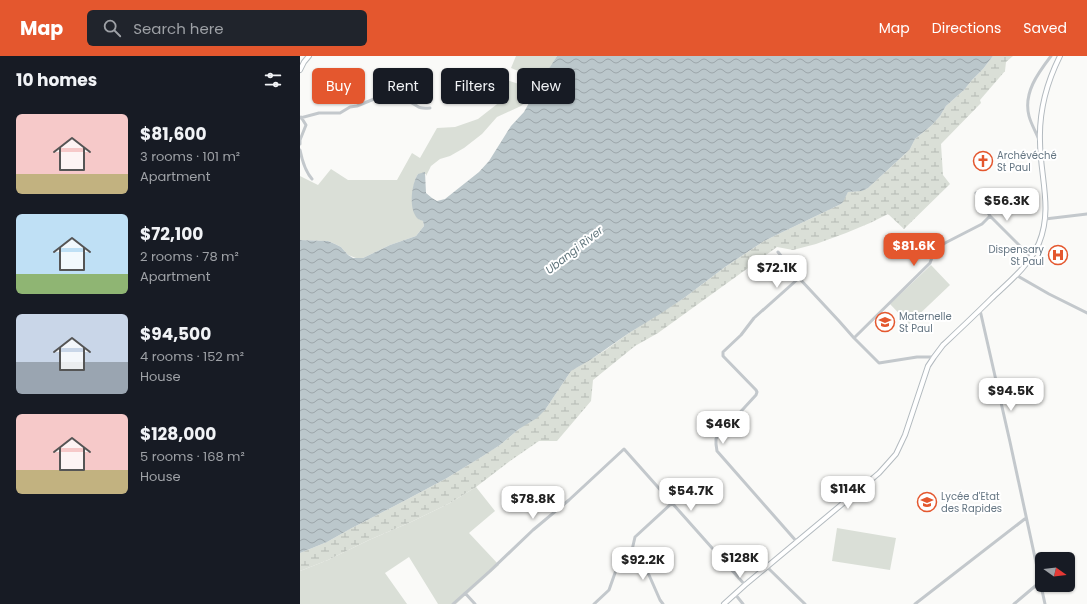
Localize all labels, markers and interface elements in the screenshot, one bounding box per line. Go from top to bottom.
search box [87,10,367,46]
text: Map [20,15,63,42]
icon: search [101,17,123,39]
text: Search here [133,18,224,39]
text: Map [879,18,910,38]
text: Directions [932,18,1001,38]
text: Saved [1023,18,1067,38]
text: 10 homes [16,68,97,92]
chip: Buy [312,68,365,104]
chip: Rent [373,68,433,104]
chip: Filters [441,68,509,104]
chip: New [517,68,575,104]
icon: filters [262,69,284,91]
text: $81,600 [140,122,206,146]
icon: home [48,130,96,178]
text: 3 rooms · 101 m² [140,147,240,166]
place label: Archévéché St Paul [997,148,1057,175]
church icon: Archévéché St Paul [972,150,994,172]
text: Apartment [140,167,210,186]
pin: $56.3K [974,188,1040,222]
text: $56.3K [984,191,1030,210]
text: $72,100 [140,222,203,246]
water label: Ubangi River [542,222,607,278]
icon: home [48,230,96,278]
pin: $81.6K [881,233,947,267]
text: $81.6K [893,236,935,255]
place label: Dispensary St Paul [989,242,1044,269]
hospital icon: Dispensary St Paul [1047,244,1069,266]
text: 2 rooms · 78 m² [140,247,239,266]
pin: $72.1K [744,255,810,289]
text: $72.1K [757,258,797,277]
text: Apartment [140,267,210,286]
place label: Maternelle St Paul [899,309,952,336]
school or university icon: Maternelle St Paul [874,311,896,333]
text: $94,500 [140,322,211,346]
icon: home [48,330,96,378]
text: 4 rooms · 152 m² [140,347,244,366]
text: House [140,367,180,386]
pin: $94.5K [978,378,1044,412]
text: $94.5K [988,381,1034,400]
pin: $46K [699,411,747,445]
text: $46K [706,414,740,433]
text: $128,000 [140,422,216,446]
icon: home [48,430,96,478]
text: 5 rooms · 168 m² [140,447,245,466]
text: House [140,467,180,486]
pin: $114K [820,476,876,510]
pin: $54.7K [658,478,724,512]
text: $114K [830,479,866,498]
text: $54.7K [668,481,714,500]
pin: $78.8K [500,486,566,520]
text: $78.8K [510,489,556,508]
place label: Lycée d'Etat des Rapides [941,489,1002,516]
school or university icon: Lycée d'Etat des Rapides [916,491,938,513]
pin: $128K [712,545,768,579]
pin: $92.2K [610,547,676,581]
text: $128K [721,548,759,567]
text: $92.2K [621,550,665,569]
north arrow [1035,552,1075,592]
map controls [1035,552,1075,592]

